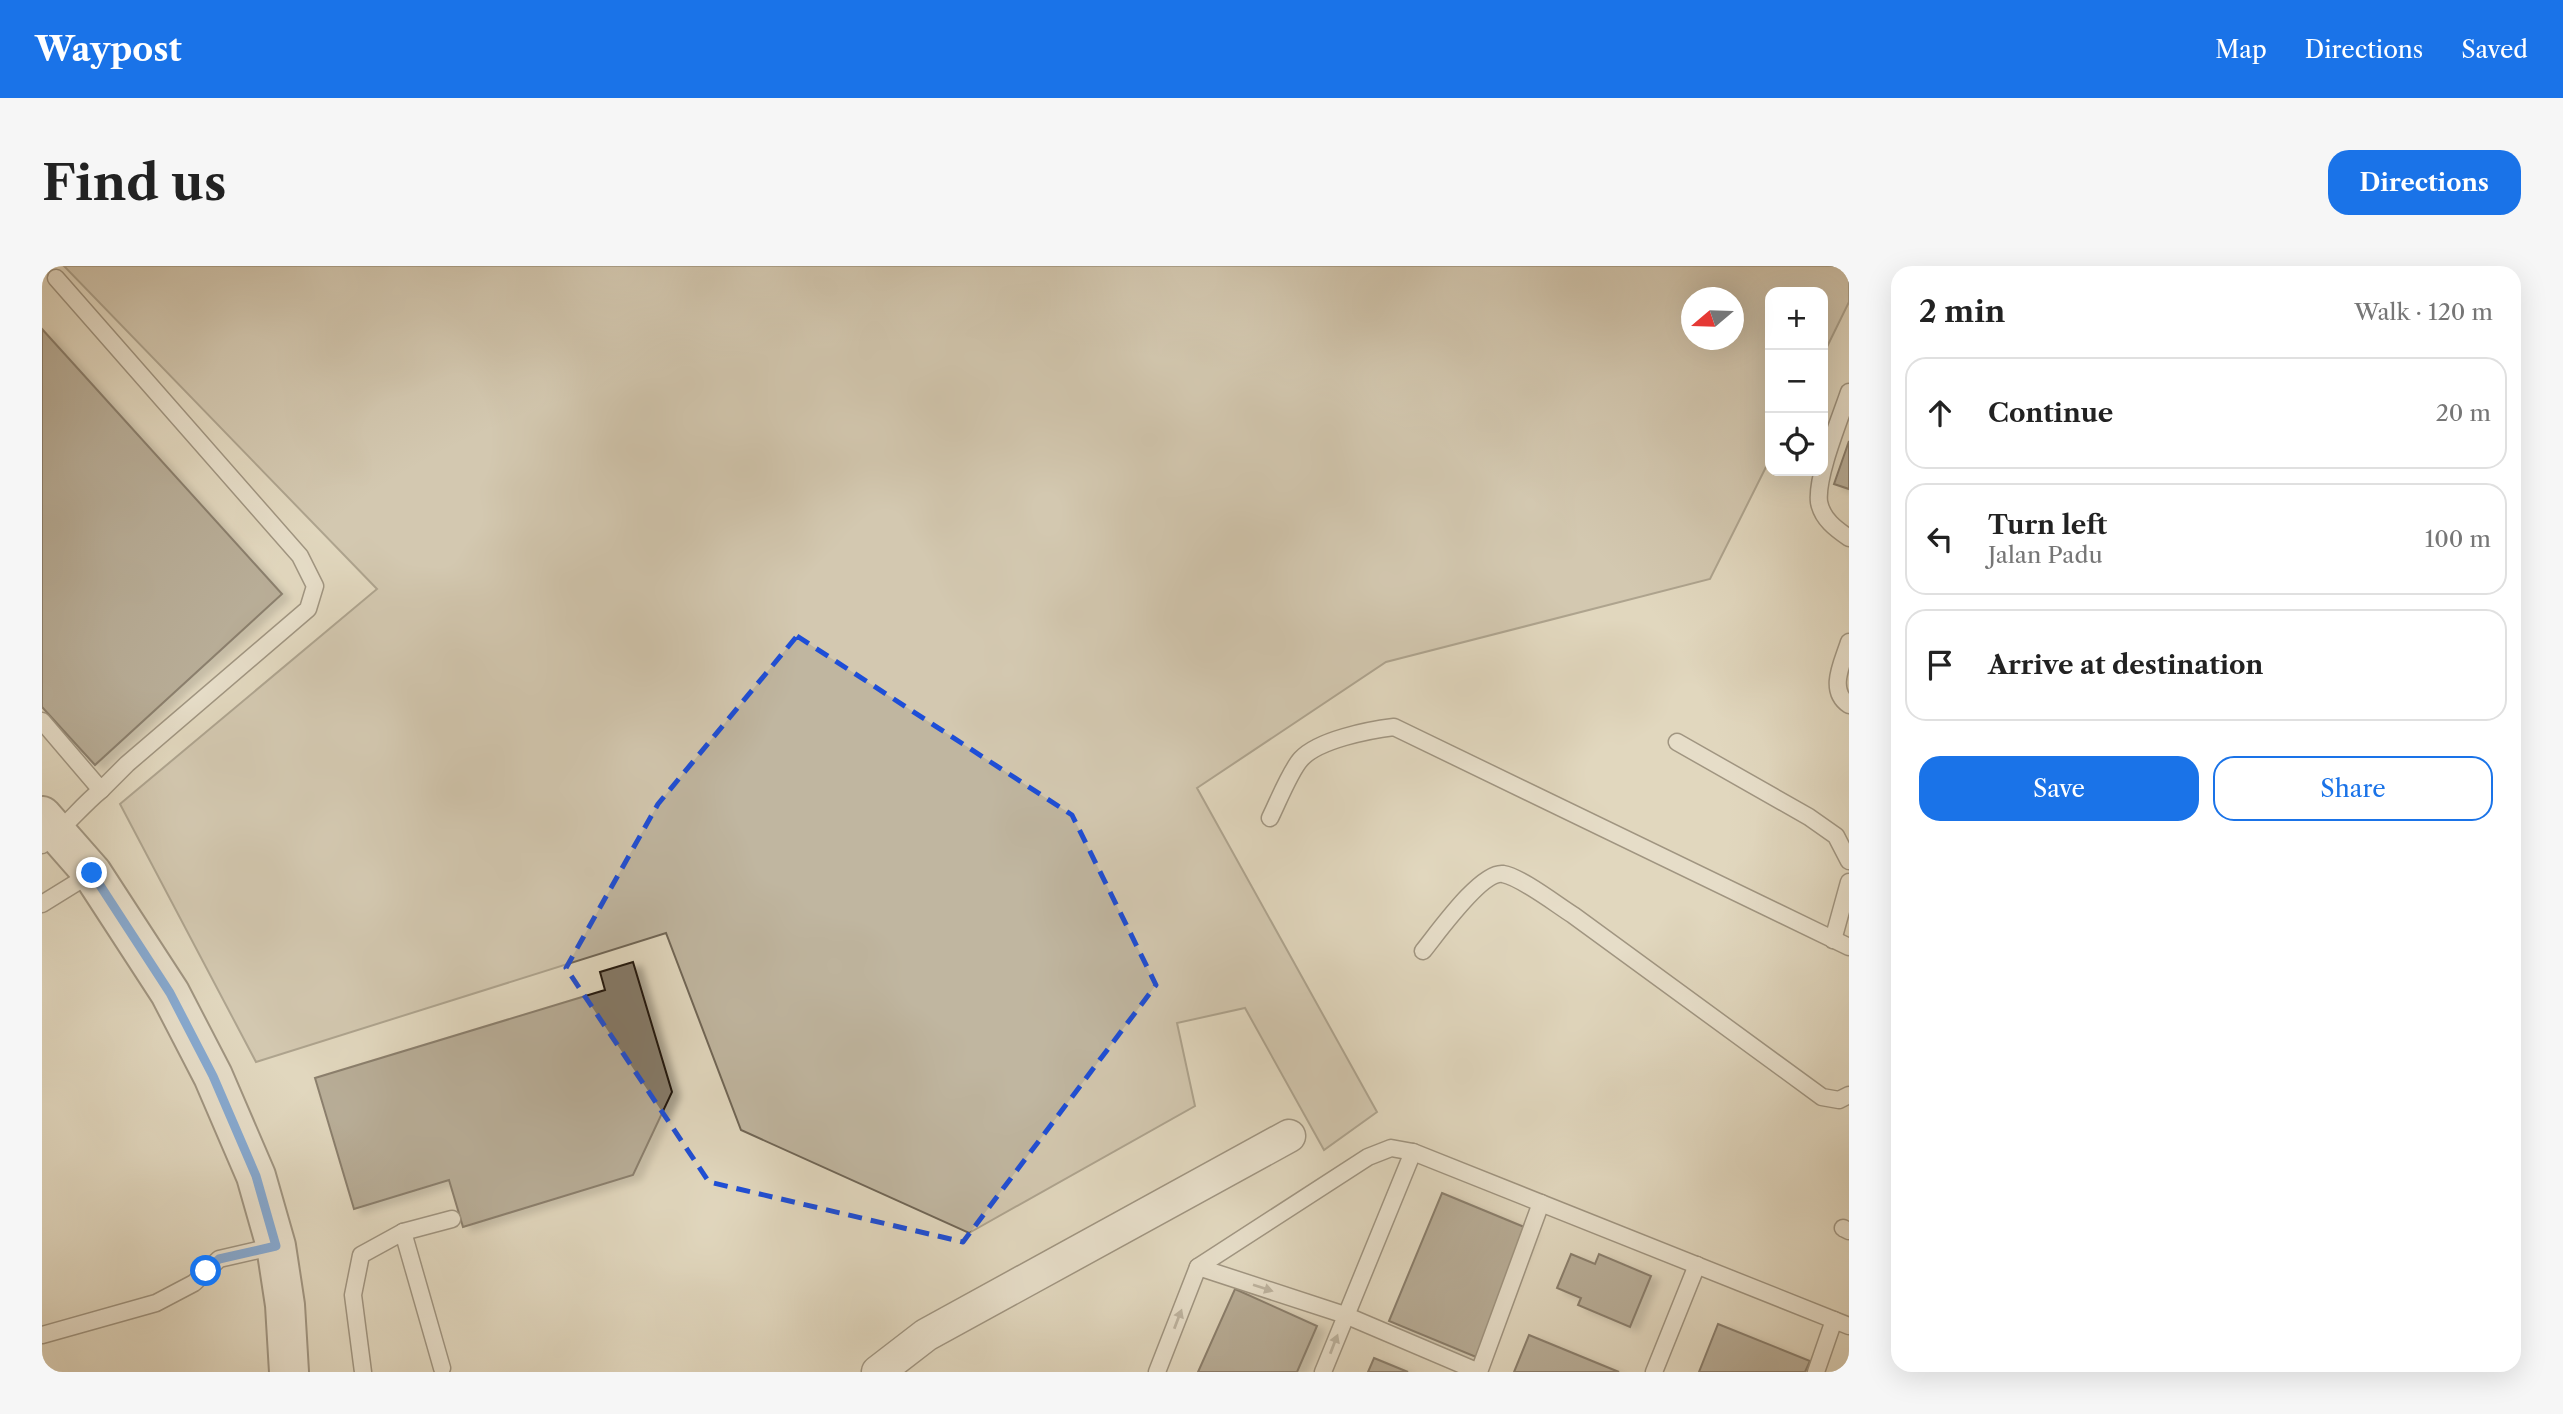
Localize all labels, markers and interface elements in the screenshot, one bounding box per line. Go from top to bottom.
text: Waypost [35,29,182,70]
text: Map [2215,35,2267,64]
text: Directions [2305,35,2423,64]
text: Saved [2461,35,2528,64]
button: Directions [2328,150,2521,215]
text: Find us [42,152,226,213]
north arrow [1681,287,1744,350]
map controls [1765,287,1828,476]
button: + [1765,287,1828,350]
text: 2 min [1919,293,2005,330]
text: Walk · 120 m [2354,298,2493,326]
button: − [1765,350,1828,413]
icon: ahead [1921,394,1959,432]
text: Continue [1988,397,2113,429]
text: 20 m [2436,399,2491,427]
button: locate [1765,413,1828,476]
text: Turn left [1988,509,2107,541]
icon: left [1921,520,1959,558]
text: 100 m [2425,525,2491,553]
text: Jalan Padu [1988,541,2103,569]
icon: arrive [1921,646,1959,684]
text: Arrive at destination [1988,649,2263,681]
button: Save [1919,756,2199,821]
button: Share [2213,756,2493,821]
route end [76,857,107,888]
route start [190,1255,221,1286]
one-way arrow [1253,1283,1274,1294]
one-way arrow [1172,1309,1183,1330]
one-way arrow [1329,1333,1340,1354]

